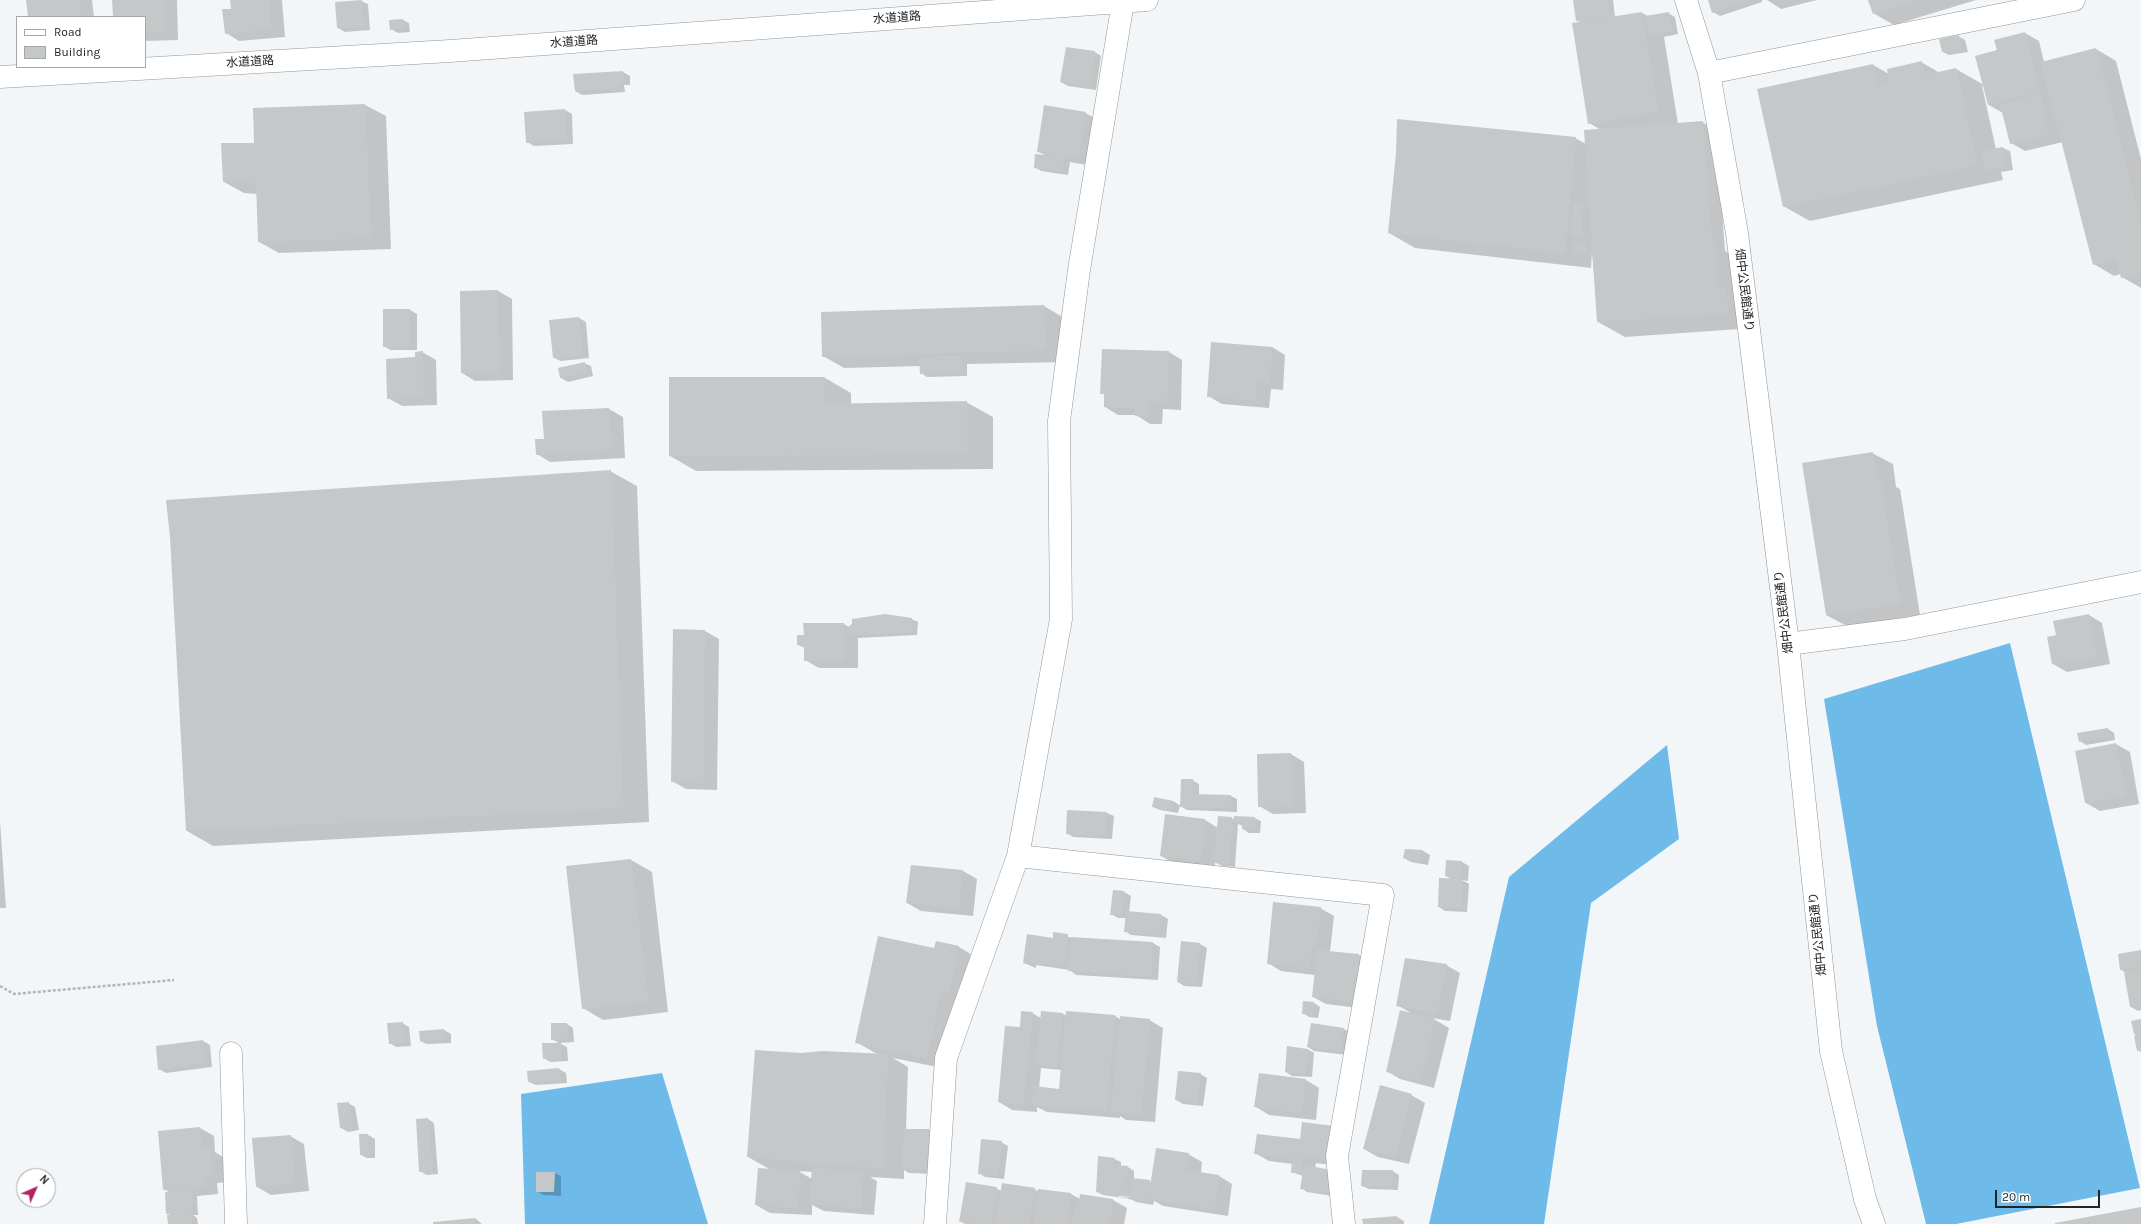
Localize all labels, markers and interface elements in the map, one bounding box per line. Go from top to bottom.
street label: 水道道路 [873,9,921,27]
legend [16,16,146,68]
text: Road [54,25,82,39]
street label: 水道道路 [550,33,598,51]
text: Building [54,45,100,59]
street label: 水道道路 [226,54,274,70]
street label: 畑中公民館通り [1732,247,1756,333]
street label: 畑中公民館通り [1772,569,1796,655]
street label: 畑中公民館通り [1806,891,1830,977]
north arrow [16,1168,56,1208]
text: N [37,1172,52,1187]
scale bar [1997,1182,2102,1208]
text: 20 m [2002,1190,2030,1204]

